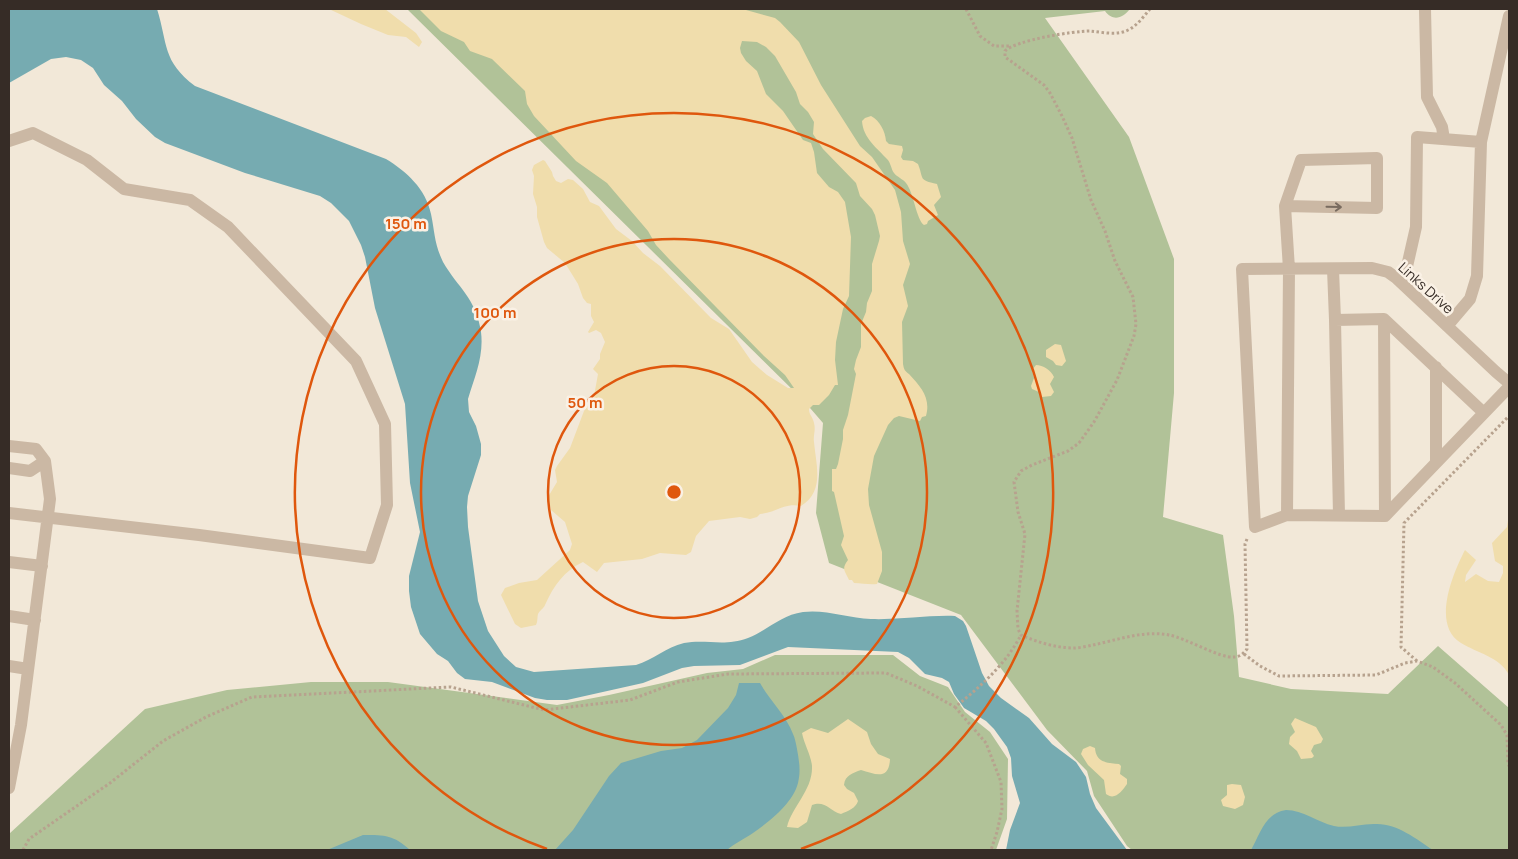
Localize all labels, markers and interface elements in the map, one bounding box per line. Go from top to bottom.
one-way arrow [1325,202,1341,212]
text: 150 m [385,213,427,234]
street label: Links Drive [1395,258,1458,318]
text: 100 m [474,302,516,323]
text: 50 m [567,392,603,413]
centre of rings [665,483,683,501]

